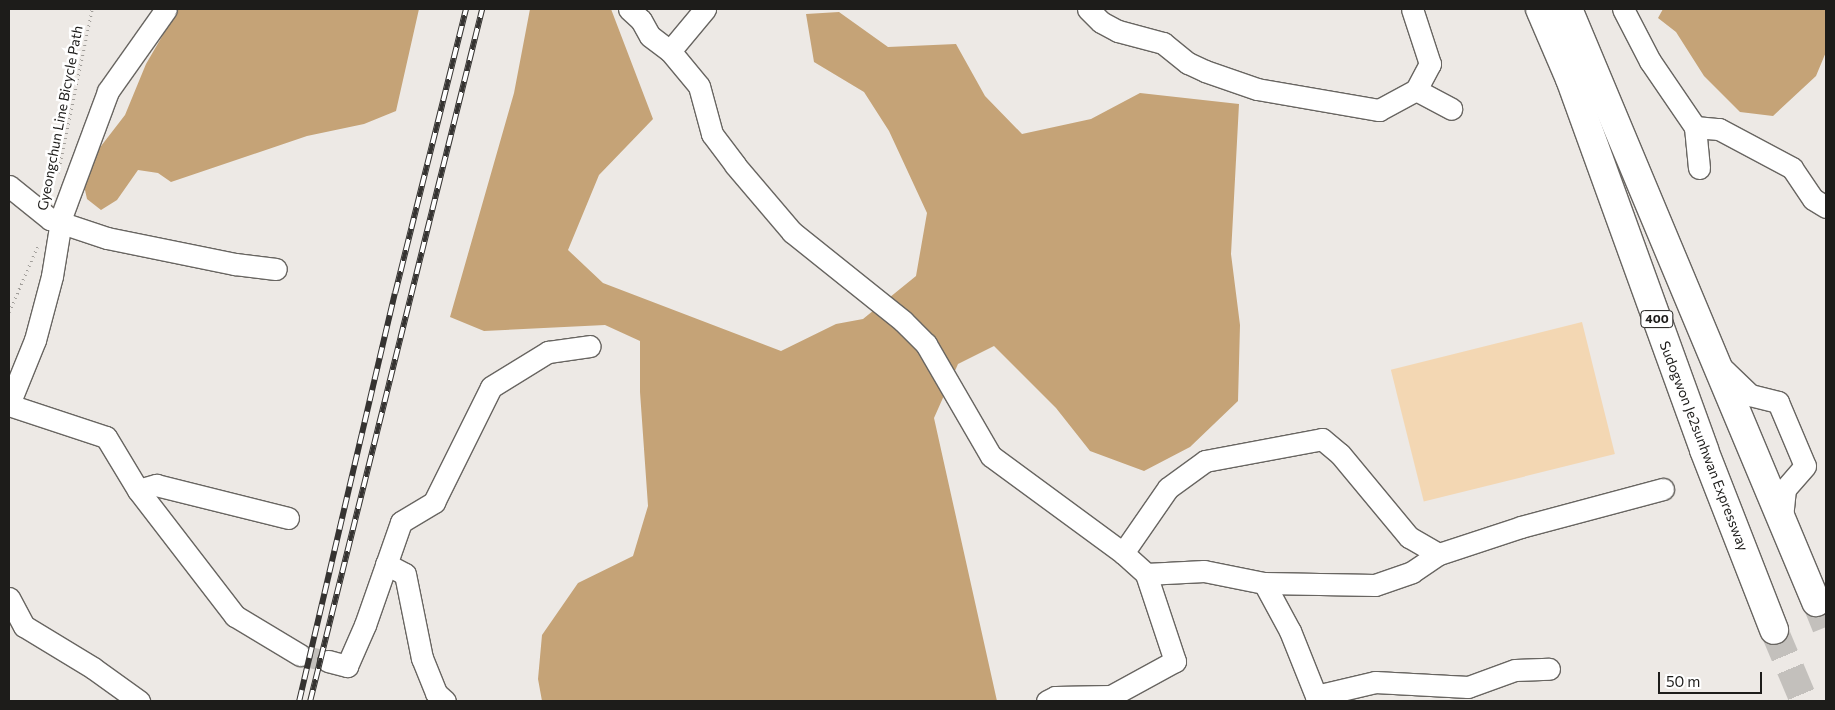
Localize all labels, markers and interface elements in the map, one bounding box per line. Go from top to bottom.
street label: Gyeongchun Line Bicycle Path [34,24,86,212]
road number: 400 [1640,310,1674,328]
street label: Sudogwon Je2sunhwan Expressway [1656,339,1752,553]
scale bar [1660,662,1764,694]
text: 50 m [1666,672,1700,690]

